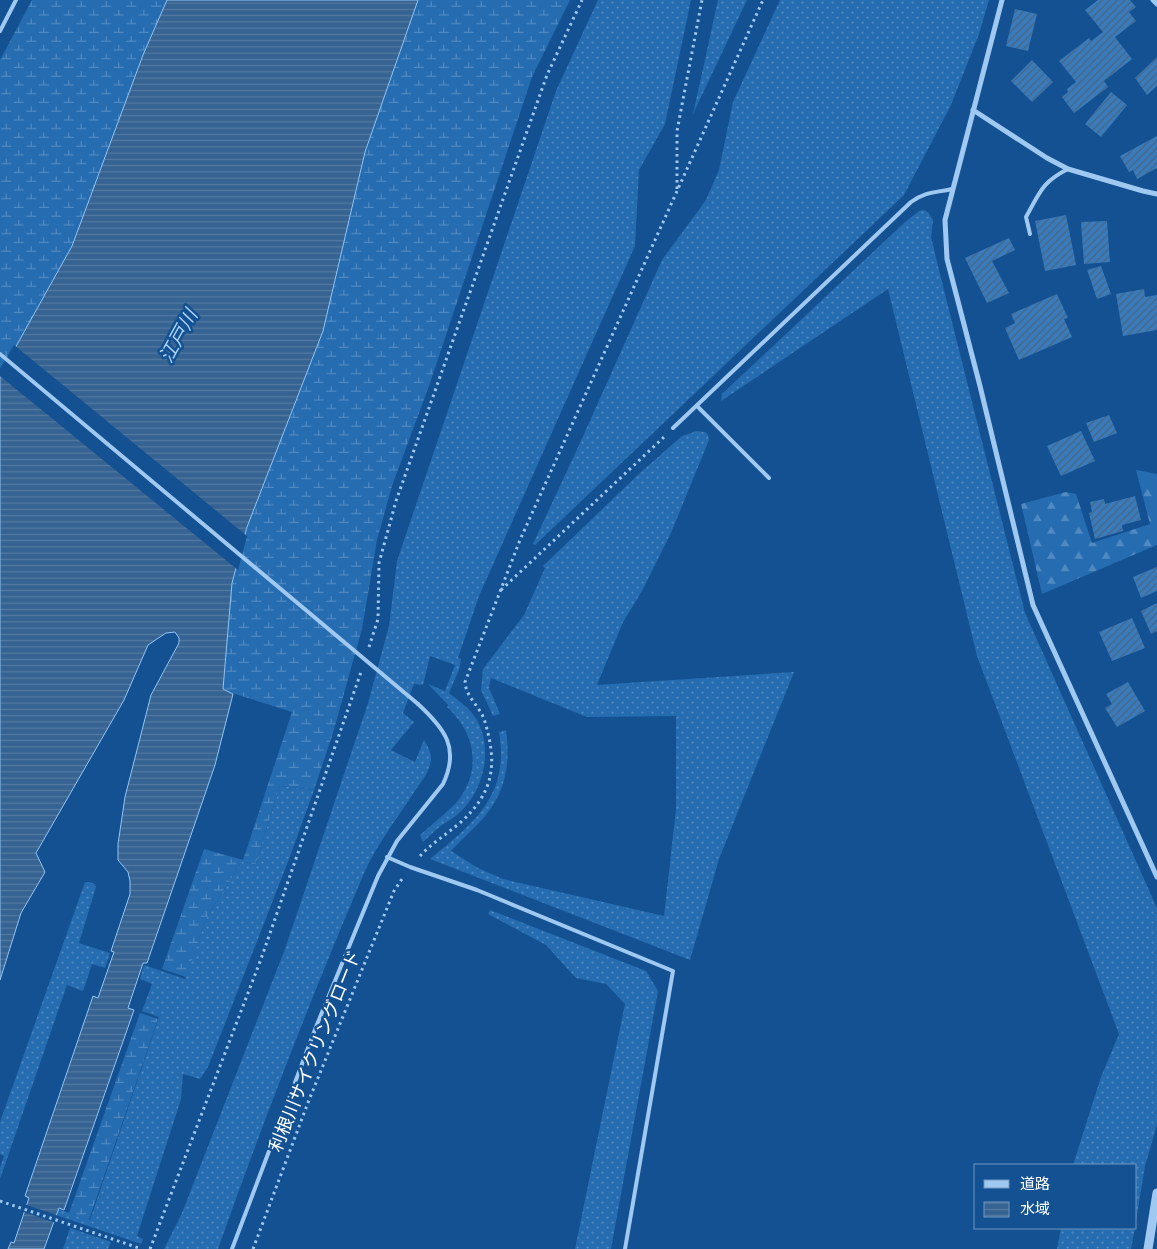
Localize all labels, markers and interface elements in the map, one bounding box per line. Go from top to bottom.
water label: 江戸川 [153,303,204,367]
street label: 利根川サイクリングロード [263,946,367,1155]
legend [974,1164,1137,1229]
text: 道路 [1020,1173,1050,1194]
text: 水域 [1020,1198,1050,1219]

